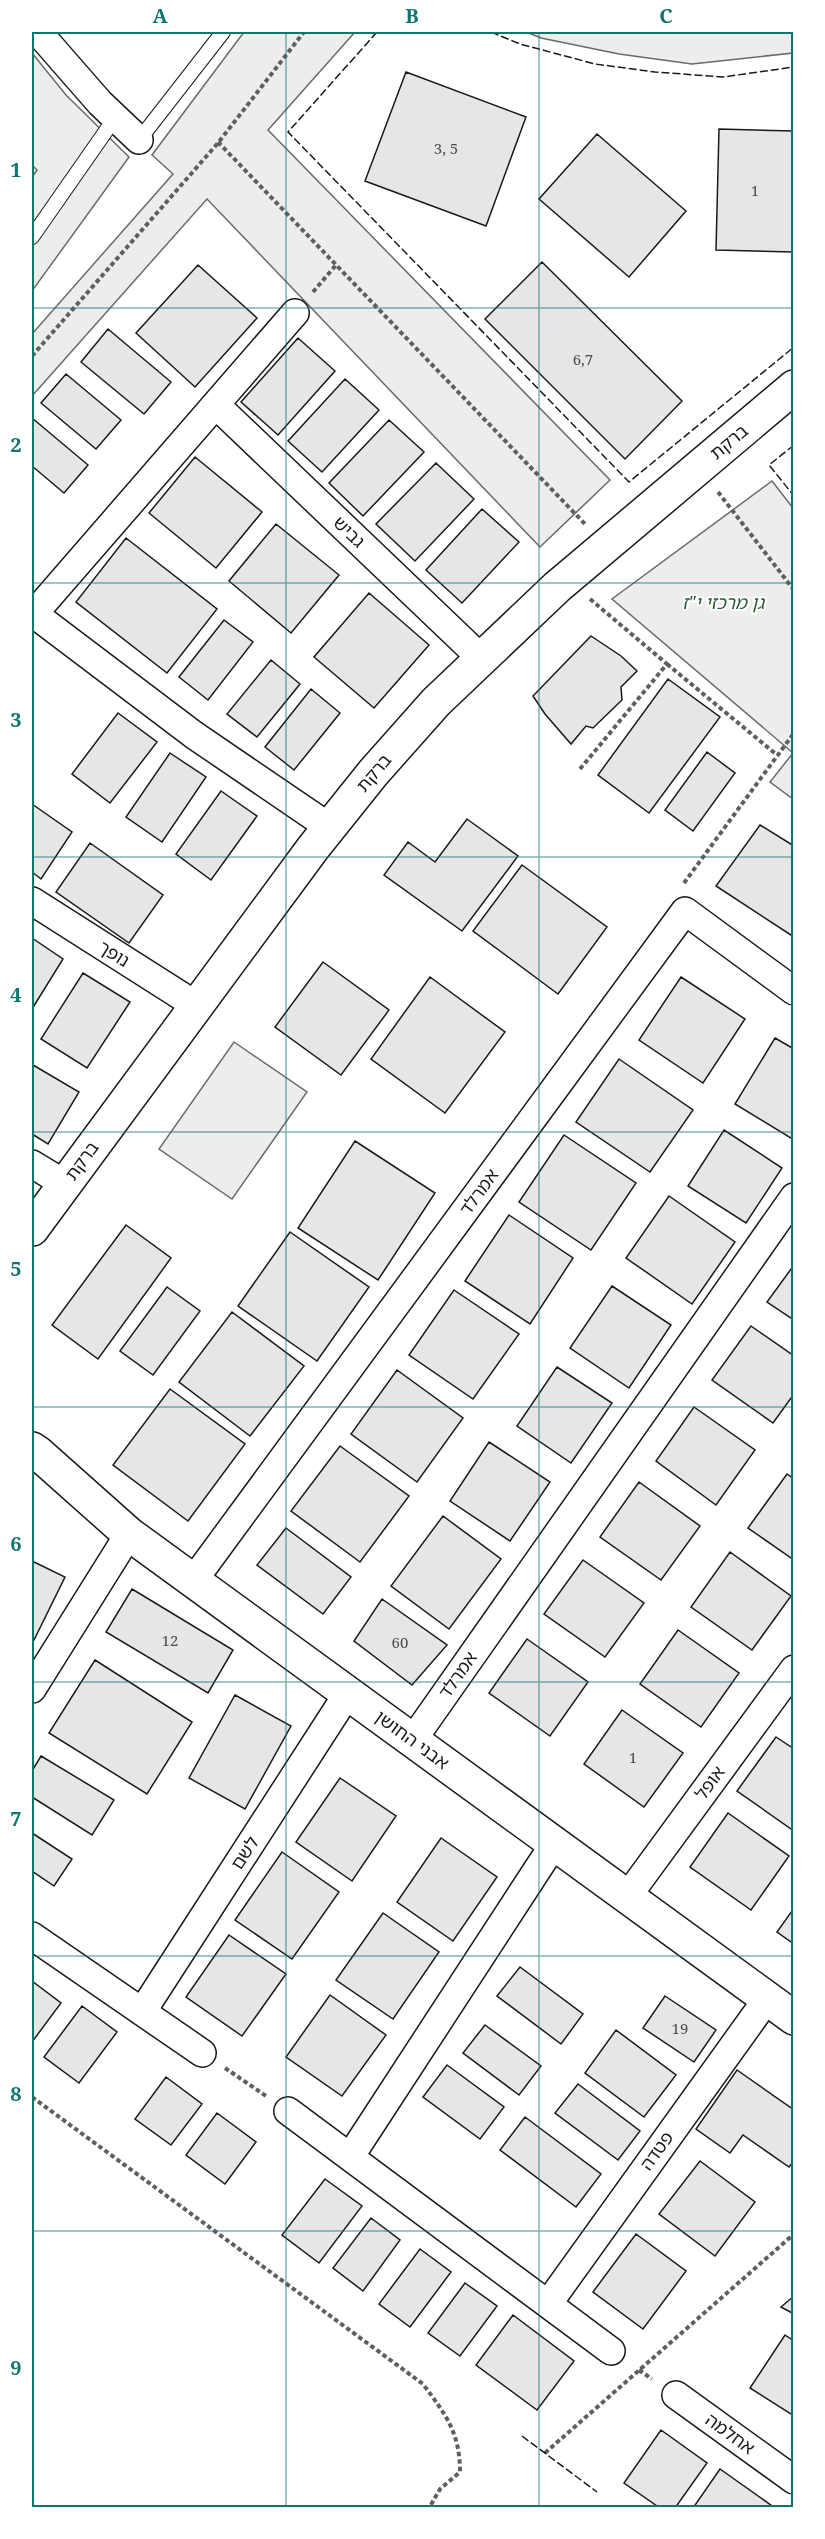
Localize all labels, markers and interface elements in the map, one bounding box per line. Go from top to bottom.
text: A [152,2,168,29]
text: B [405,2,419,29]
text: C [659,2,673,29]
house number: 3, 5 [434,138,458,158]
text: 1 [10,156,22,183]
house number: 1 [751,180,759,200]
house number: 6,7 [573,349,593,369]
street label: ברקת [704,418,752,464]
text: 2 [10,431,22,458]
street label: גביש [329,510,371,552]
park label: גן מרכזי י"ז [682,590,765,614]
text: 3 [10,706,22,733]
street label: ברקת [350,748,396,796]
street label: נופך [94,934,135,972]
text: 4 [10,981,22,1008]
street label: ברקת [59,1136,104,1185]
street label: אמרלד [453,1163,503,1219]
text: 5 [10,1255,22,1282]
text: 6 [10,1530,22,1557]
house number: 12 [162,1630,178,1650]
house number: 60 [392,1632,408,1652]
street label: אמרלד [432,1646,482,1703]
street label: אבני החושן [371,1704,454,1774]
house number: 1 [629,1747,637,1767]
street label: אופל [689,1761,730,1804]
text: 7 [10,1805,22,1832]
street label: לשם [225,1831,264,1874]
house number: 19 [672,2018,688,2038]
text: 8 [10,2080,22,2107]
street label: פטדה [634,2126,678,2175]
text: 9 [10,2354,22,2381]
street label: אחלמה [701,2407,760,2459]

